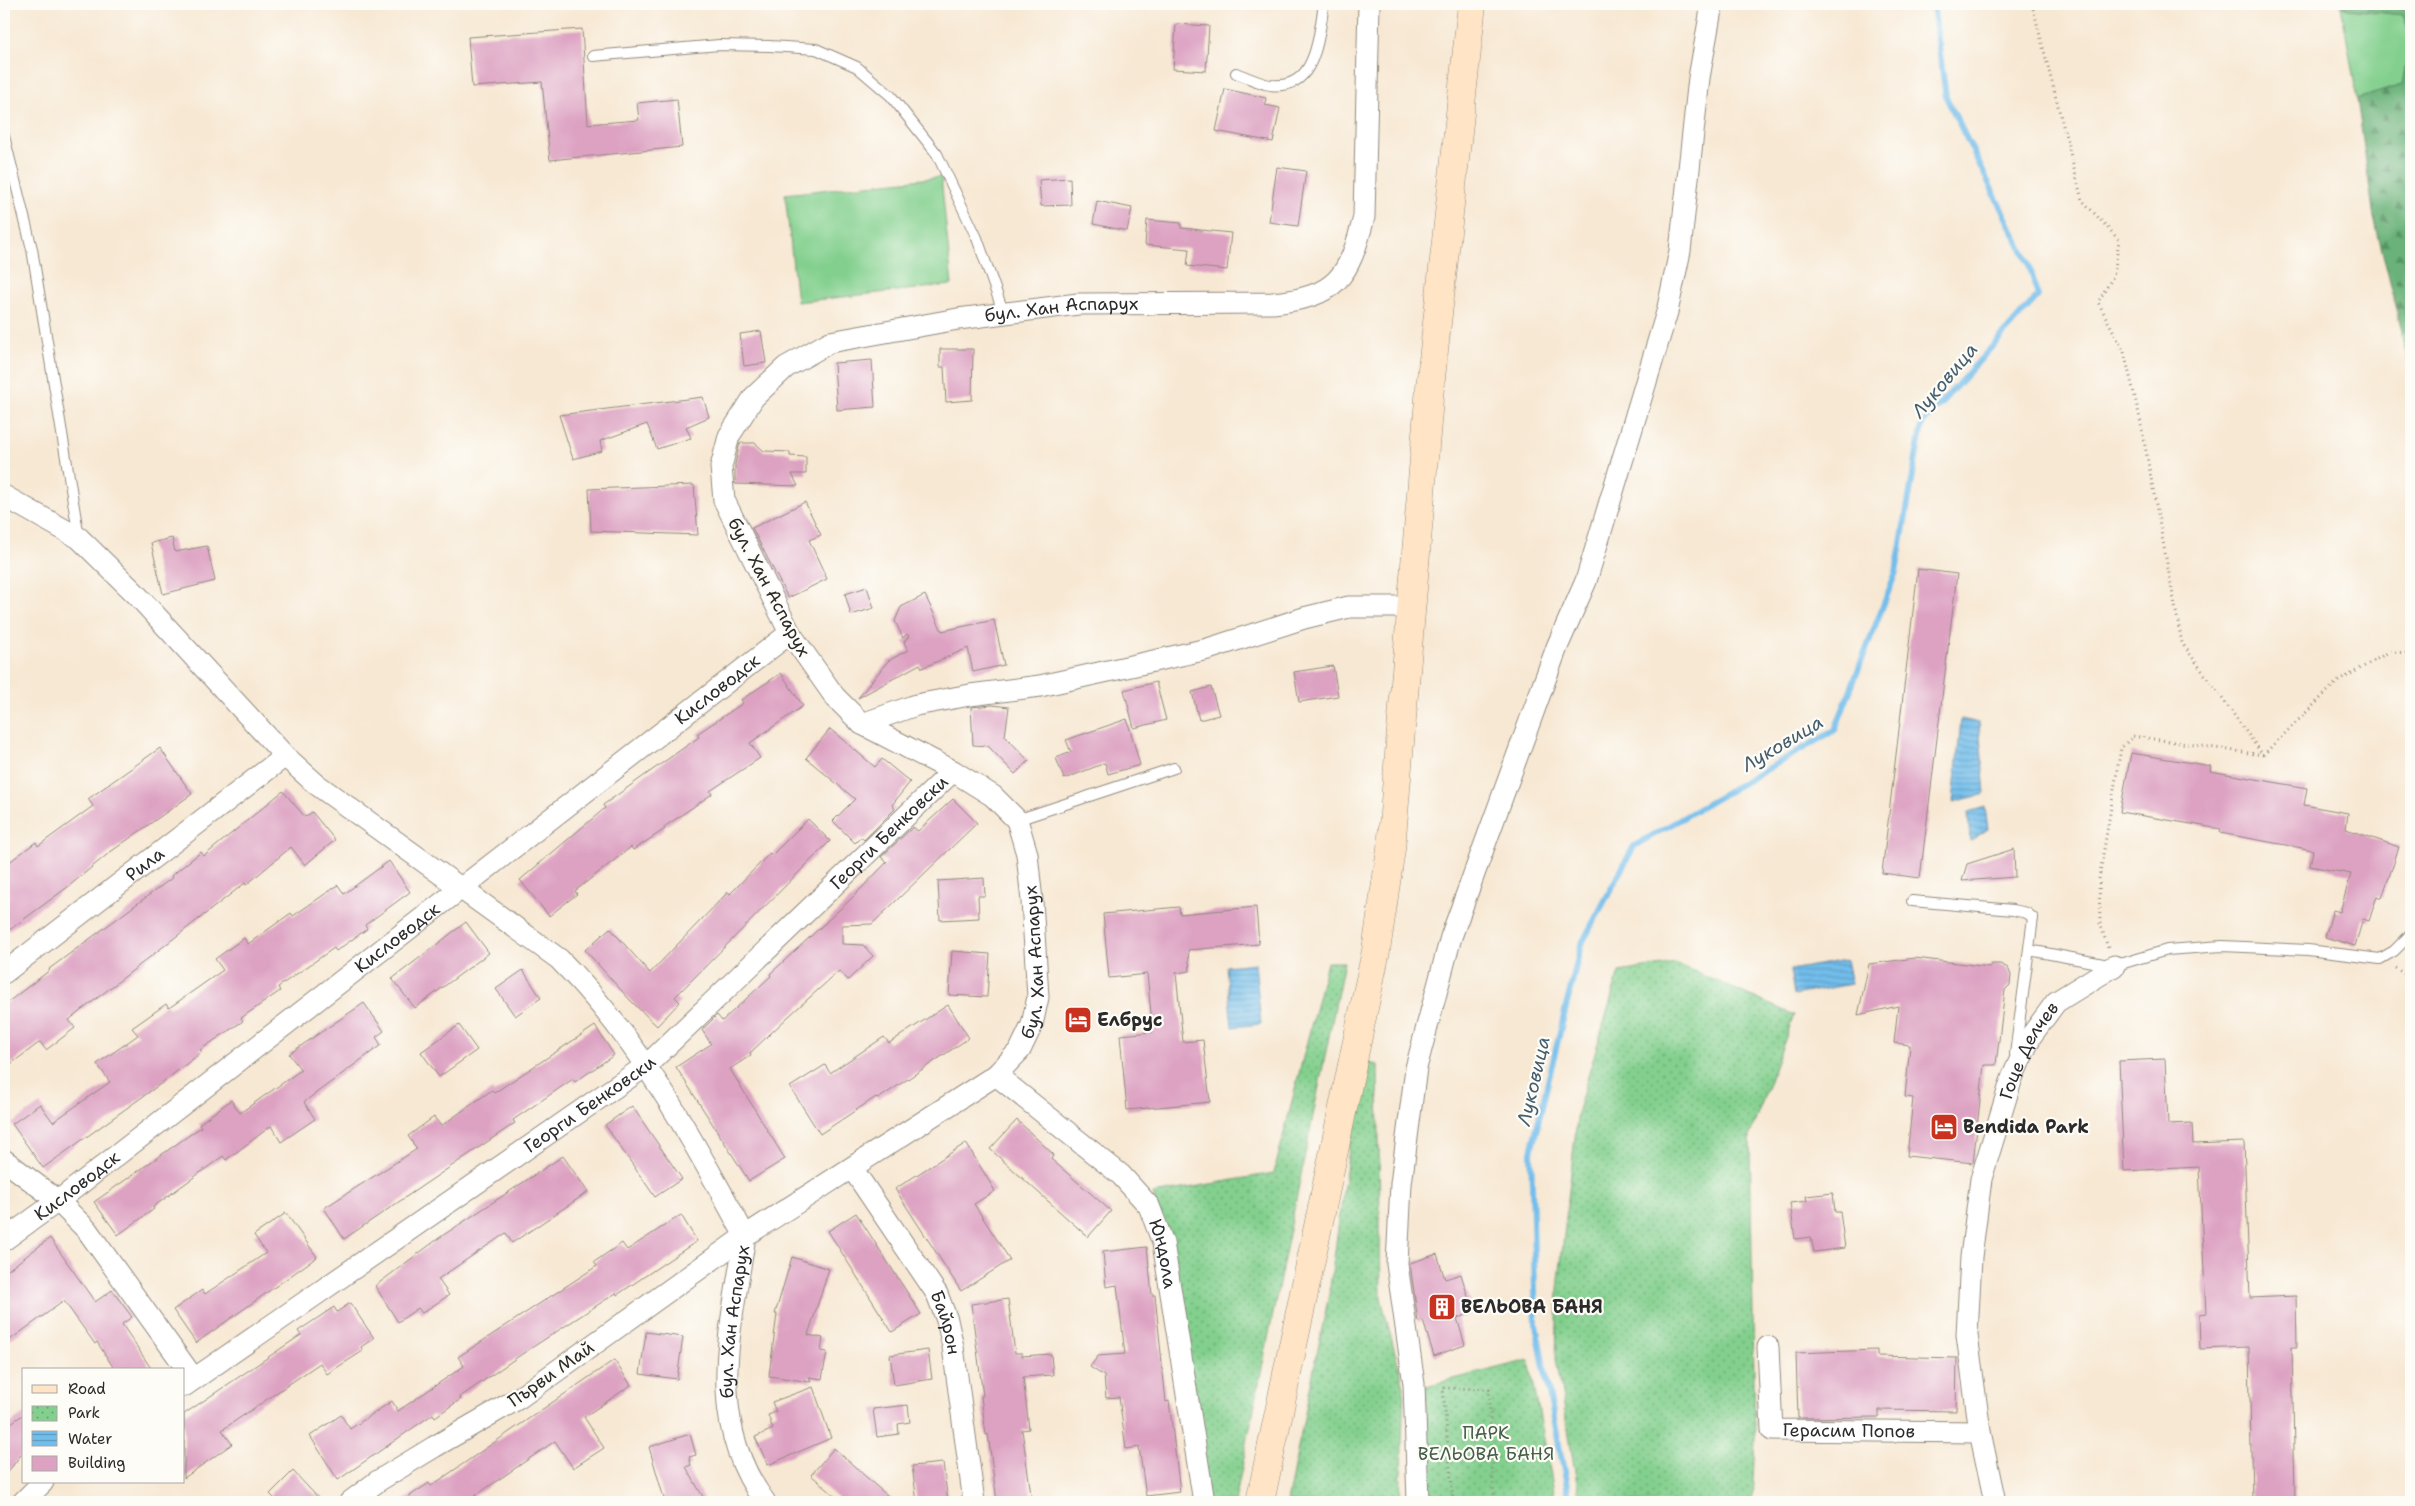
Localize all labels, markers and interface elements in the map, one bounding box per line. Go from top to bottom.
street label: бул. Хан Аспарух [983,292,1138,328]
water label: Луковица [1905,338,1983,424]
street label: бул. Хан Аспарух [722,513,816,661]
street label: Кисловодск [670,649,765,730]
water label: Луковица [1736,709,1828,778]
street label: Георги Бенковски [825,770,953,895]
street label: Рила [121,842,169,887]
street label: бул. Хан Аспарух [1015,884,1050,1043]
street label: Кисловодск [350,897,445,978]
street label: Гоце Делчев [1994,997,2064,1102]
hotel icon: Елбрус [1063,1005,1093,1035]
place label: Елбрус [1097,1008,1162,1032]
water label: Луковица [1511,1034,1556,1129]
street label: Георги Бенковски [519,1050,661,1159]
hotel icon: Bendida Park [1929,1112,1959,1142]
place label: Bendida Park [1963,1115,2089,1139]
street label: Кисловодск [29,1145,125,1226]
street label: Юндола [1143,1216,1182,1290]
street label: бул. Хан Аспарух [715,1243,755,1399]
street label: Байрон [925,1287,966,1356]
building icon: ВЕЛЬОВА БАНЯ [1427,1292,1457,1322]
place label: ВЕЛЬОВА БАНЯ [1461,1295,1603,1319]
street label: Първи Май [503,1335,599,1413]
legend [22,1368,185,1484]
text: Road [68,1379,106,1399]
text: Park [68,1403,100,1423]
street label: Герасим Попов [1782,1418,1915,1443]
park label: ПАРК ВЕЛЬОВА БАНЯ [1418,1421,1554,1466]
text: Water [68,1429,112,1449]
text: Building [68,1453,125,1473]

